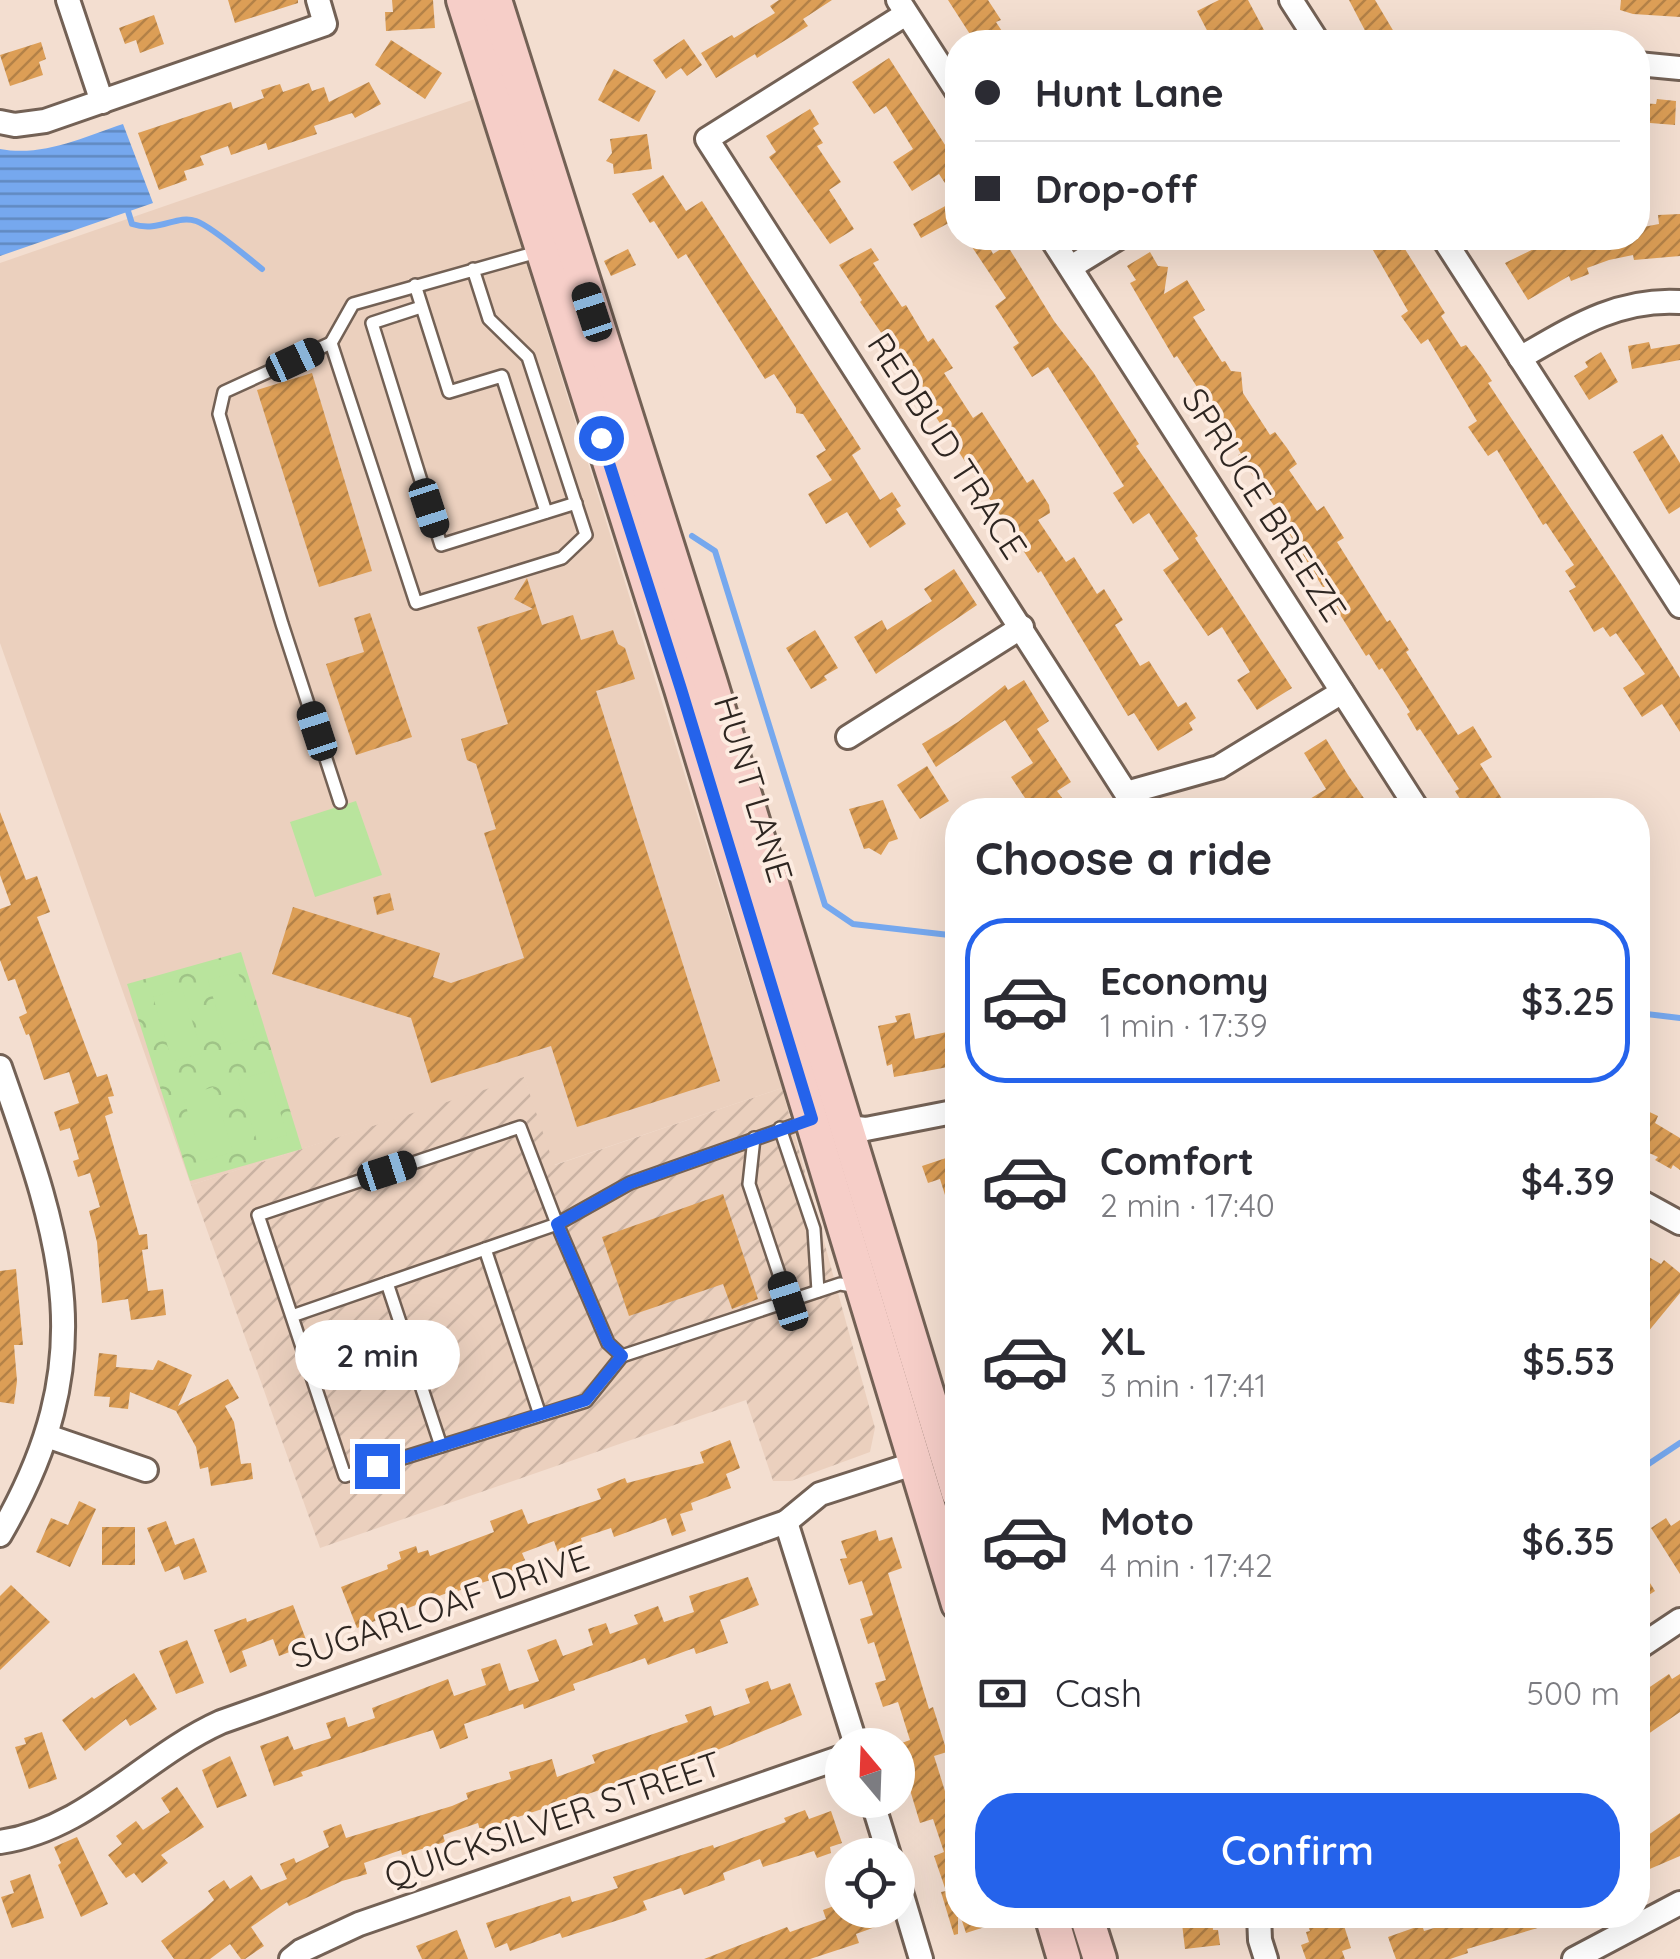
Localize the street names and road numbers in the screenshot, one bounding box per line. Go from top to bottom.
street label: REDBUD TRACE [858,324,1037,567]
street label: SPRUCE BREEZE [1173,379,1357,629]
street label: HUNT LANE [705,690,803,887]
street label: SUGARLOAF DRIVE [285,1534,595,1678]
street label: QUICKSILVER STREET [378,1741,727,1897]

